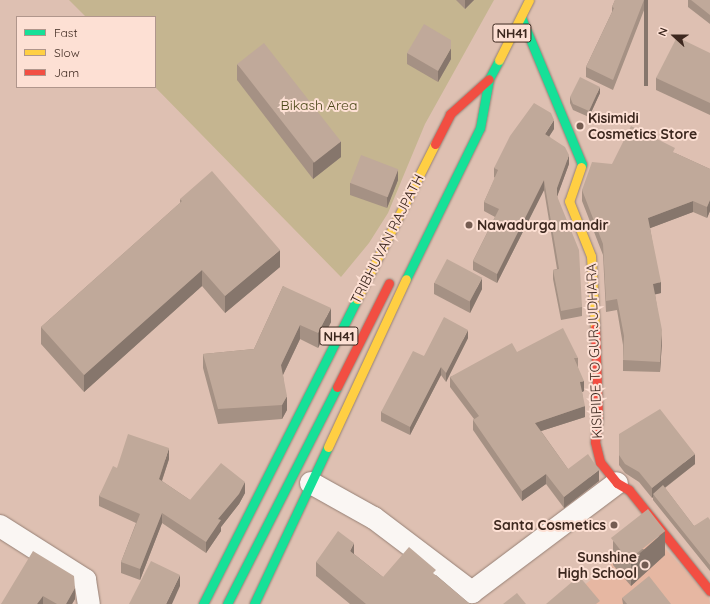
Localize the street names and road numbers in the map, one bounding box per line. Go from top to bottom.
road number: NH41 [492,22,532,44]
street label: TRIBHUVAN RAJPATH [347,171,427,307]
street label: KISIPIDE TO GURJUDHARA [583,263,605,439]
road number: NH41 [319,325,359,347]

